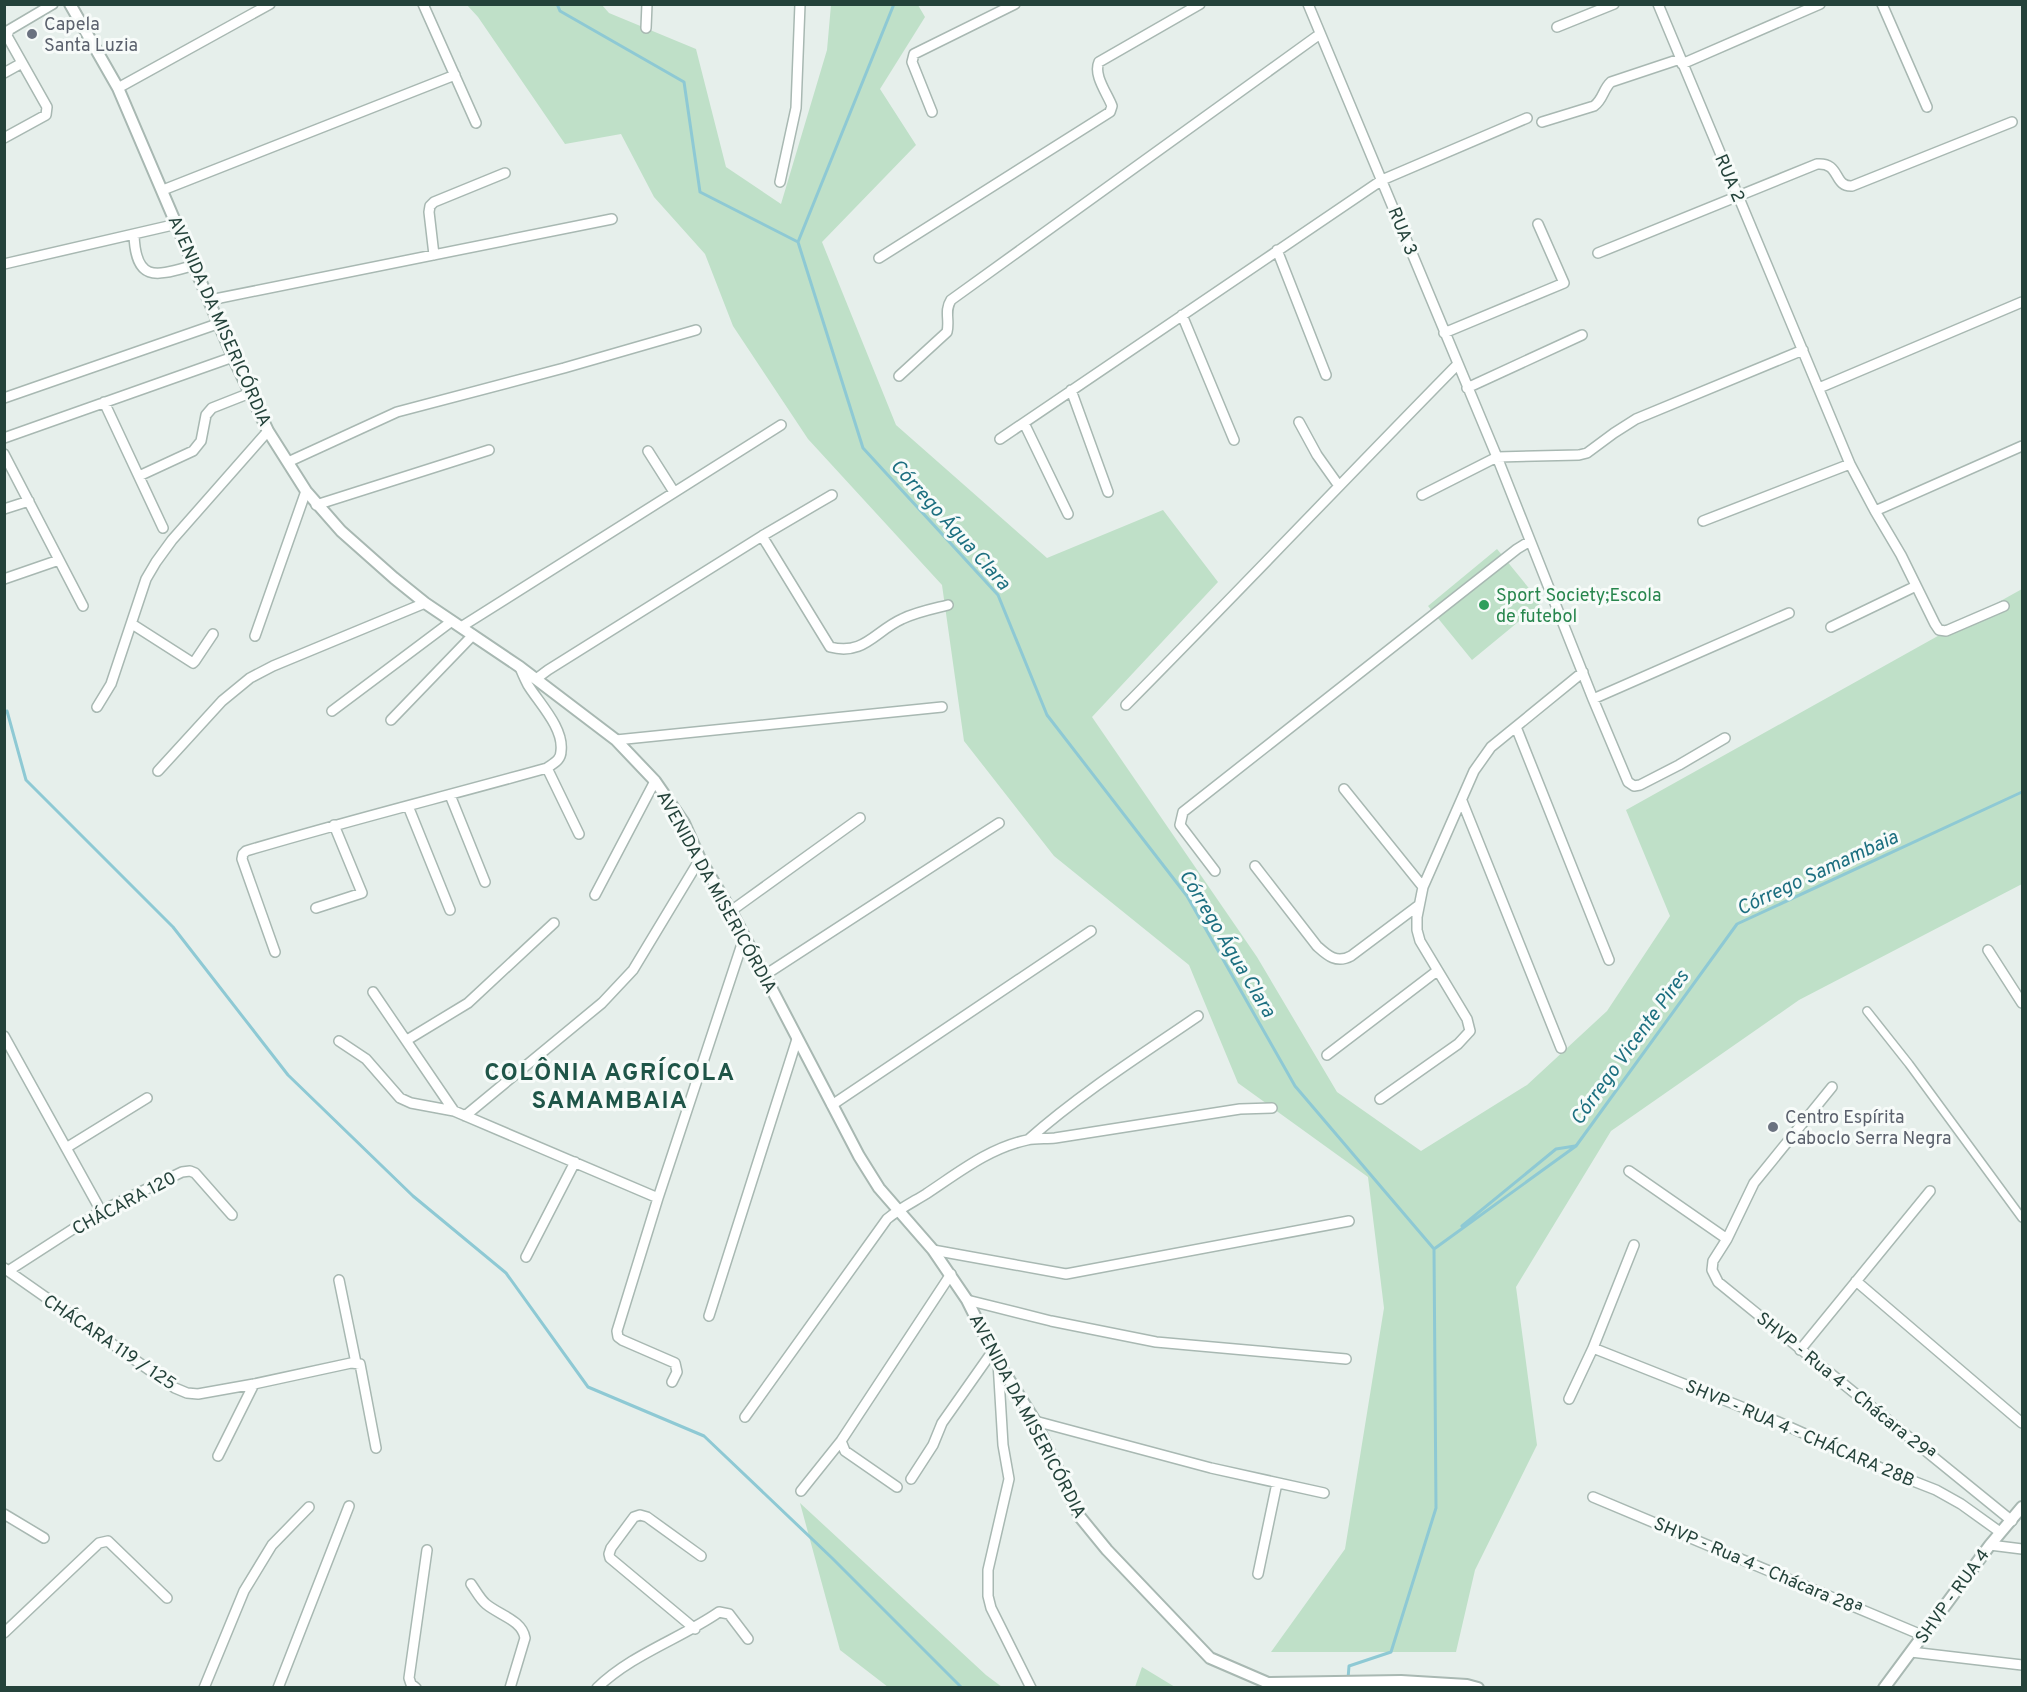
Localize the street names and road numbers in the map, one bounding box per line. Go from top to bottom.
street label: RUA 2 [1708,151,1749,206]
street label: RUA 3 [1382,204,1422,259]
street label: AVENIDA DA MISERICÓRDIA [162,212,277,431]
street label: AVENIDA DA MISERICÓRDIA [650,786,783,998]
street label: CHÁCARA 120 [68,1165,181,1241]
street label: CHÁCARA 119 / 125 [38,1288,181,1396]
street label: SHVP - Rua 4 - Chácara 29ª [1751,1308,1939,1467]
street label: AVENIDA DA MISERICÓRDIA [963,1310,1092,1523]
street label: SHVP - RUA 4 - CHÁCARA 28B [1681,1374,1918,1493]
street label: SHVP - Rua 4 - Chácara 28ª [1650,1513,1865,1622]
street label: SHVP - RUA 4 [1911,1545,1995,1649]

